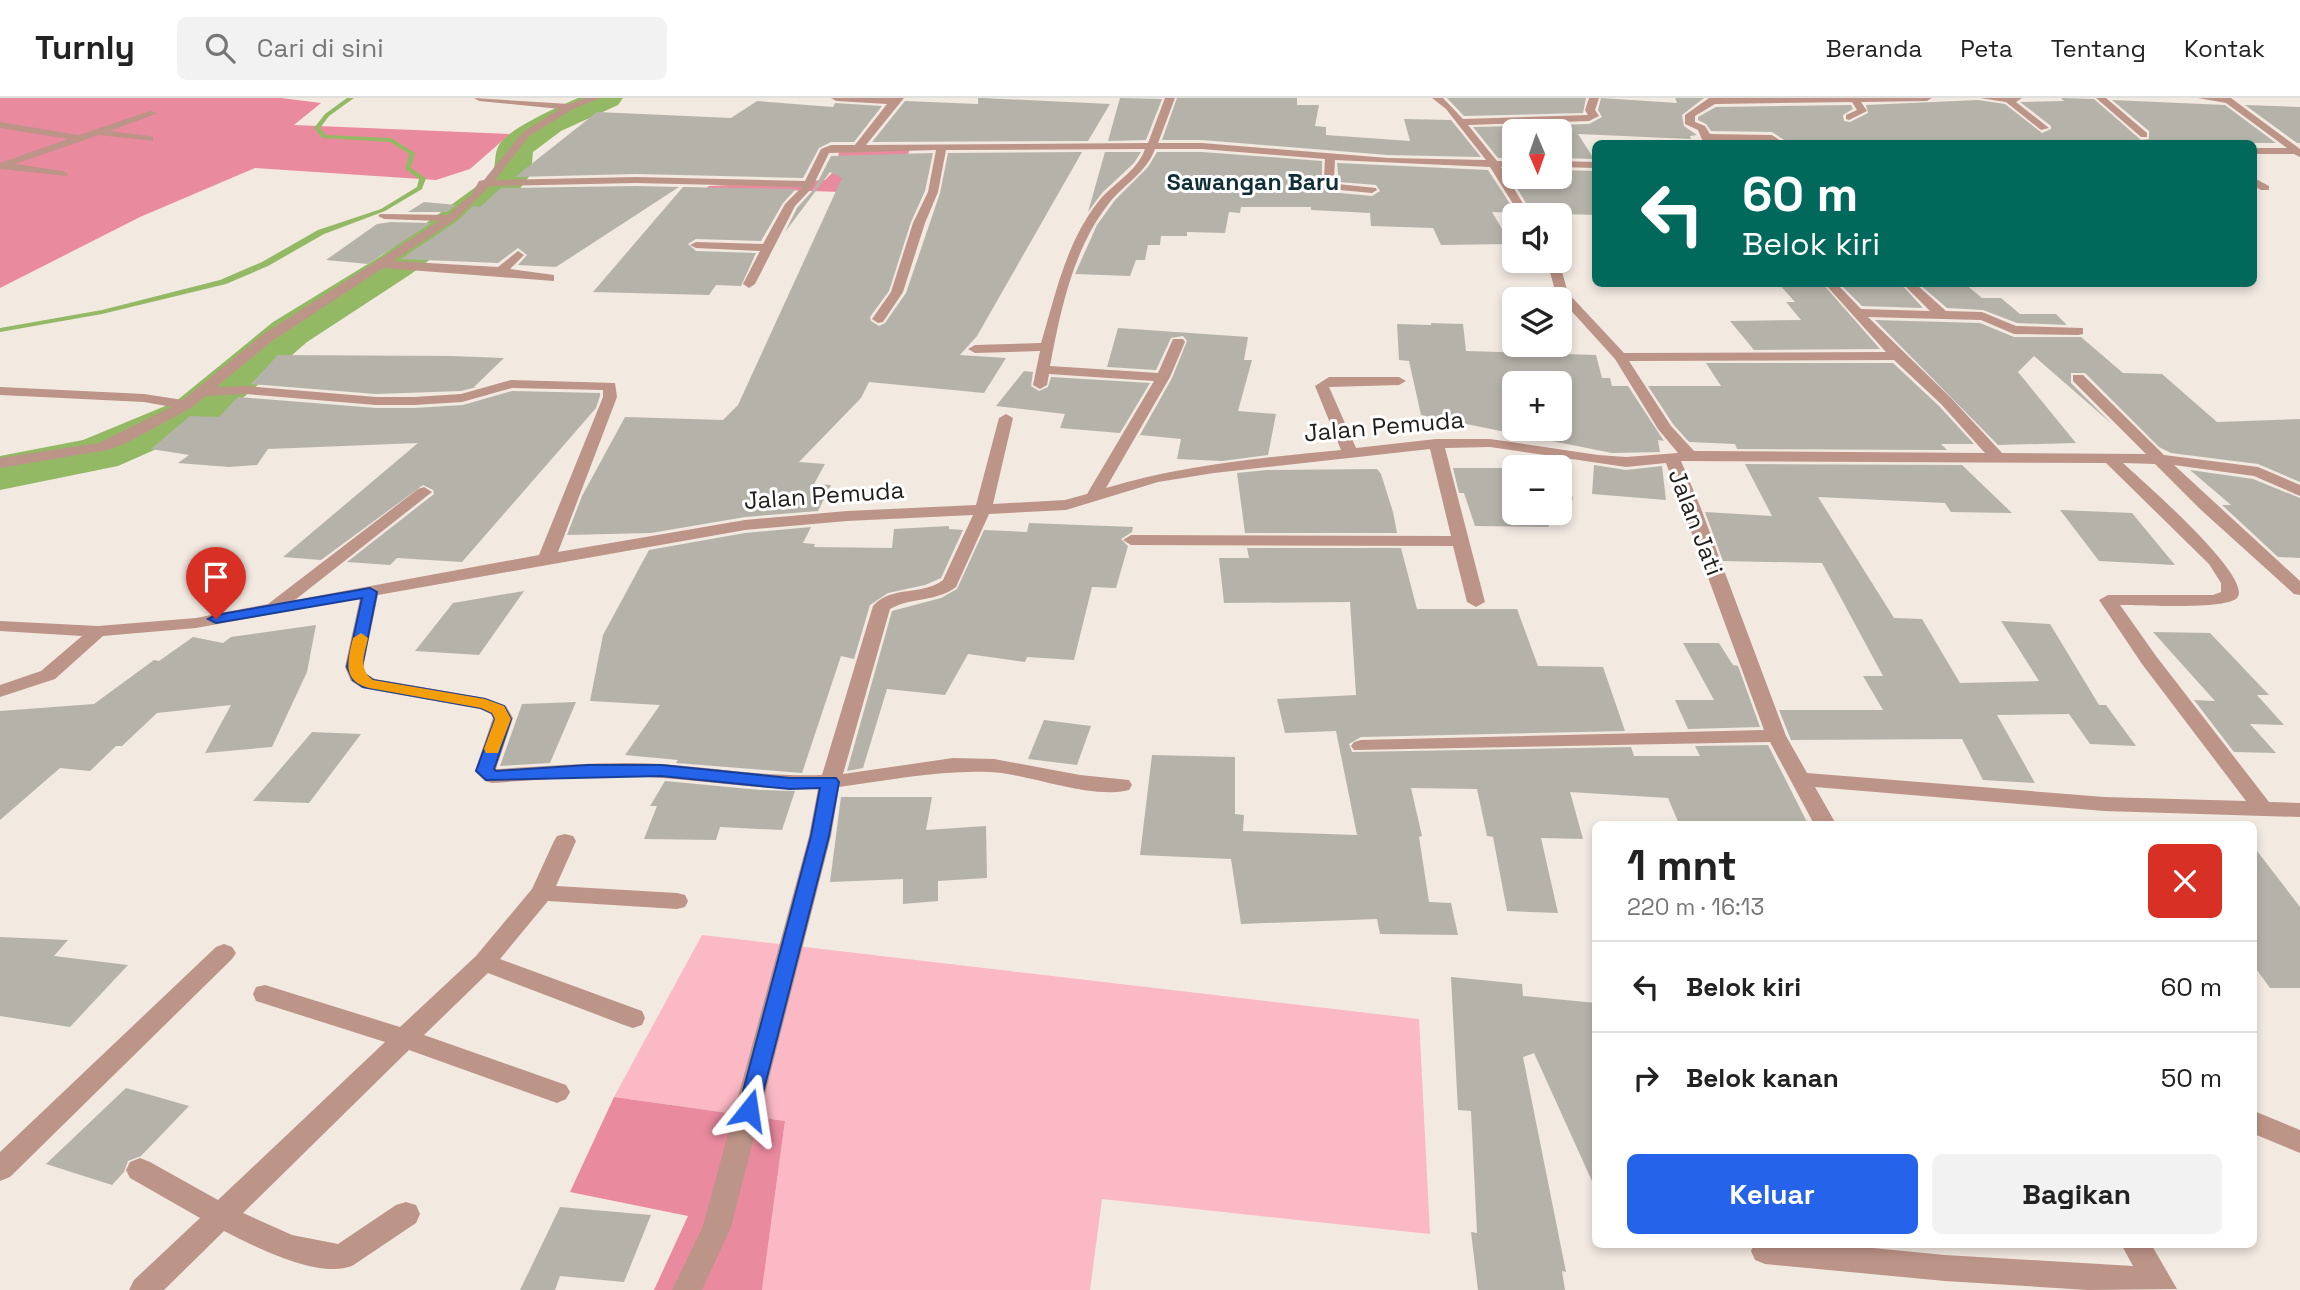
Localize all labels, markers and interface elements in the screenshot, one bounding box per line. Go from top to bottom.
search box [177,17,667,80]
text: Turnly [35,27,135,69]
icon: search [201,29,239,67]
text: Cari di sini [257,31,384,65]
text: Beranda [1826,33,1922,64]
text: Peta [1960,33,2013,64]
text: Tentang [2051,33,2146,64]
text: Kontak [2184,33,2265,64]
north arrow [1502,119,1572,189]
map controls [1502,119,1572,525]
text: 60 m [1742,163,1858,225]
district label: Sawangan Baru [1167,167,1339,197]
icon: left [1627,168,1718,259]
button: sound [1502,203,1572,273]
text: Belok kiri [1742,224,1880,264]
button: layers [1502,287,1572,357]
button: + [1502,371,1572,441]
street label: Jalan Pemuda [1303,404,1466,448]
button: − [1502,455,1572,525]
street label: Jalan Jati [1662,464,1730,580]
street label: Jalan Pemuda [743,474,905,516]
pin [186,547,246,619]
icon: arrive [197,558,235,596]
text: 1 mnt [1627,839,1737,892]
button: close [2148,844,2222,918]
text: 220 m · 16:13 [1627,892,1764,922]
icon: left [1627,968,1665,1006]
text: Belok kiri [1686,970,1801,1004]
text: 60 m [2160,970,2222,1004]
icon: right [1627,1059,1665,1097]
text: Belok kanan [1686,1061,1839,1095]
text: 50 m [2161,1061,2222,1095]
position arrow [712,1073,786,1147]
button: Keluar [1627,1154,1918,1234]
button: Bagikan [1932,1154,2222,1234]

